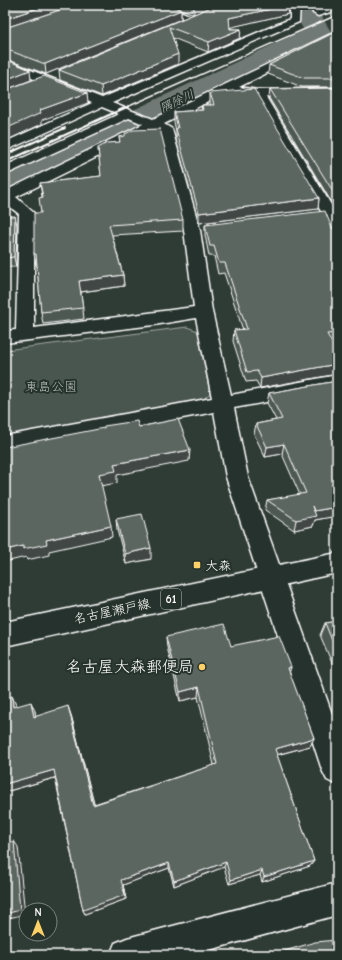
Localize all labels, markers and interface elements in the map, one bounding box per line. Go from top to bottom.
water label: 隅除川 [158,87,196,115]
park label: 東島公園 [25,379,77,394]
place label: 大森 [205,558,231,573]
marker: 大森 [192,560,202,570]
road number: 61 [161,589,181,609]
street label: 名古屋瀬戸線 [72,595,153,626]
place label: 名古屋大森郵便局 [66,658,194,676]
marker: 名古屋大森郵便局 [197,662,207,672]
north arrow [18,902,58,942]
text: N [34,906,42,919]

